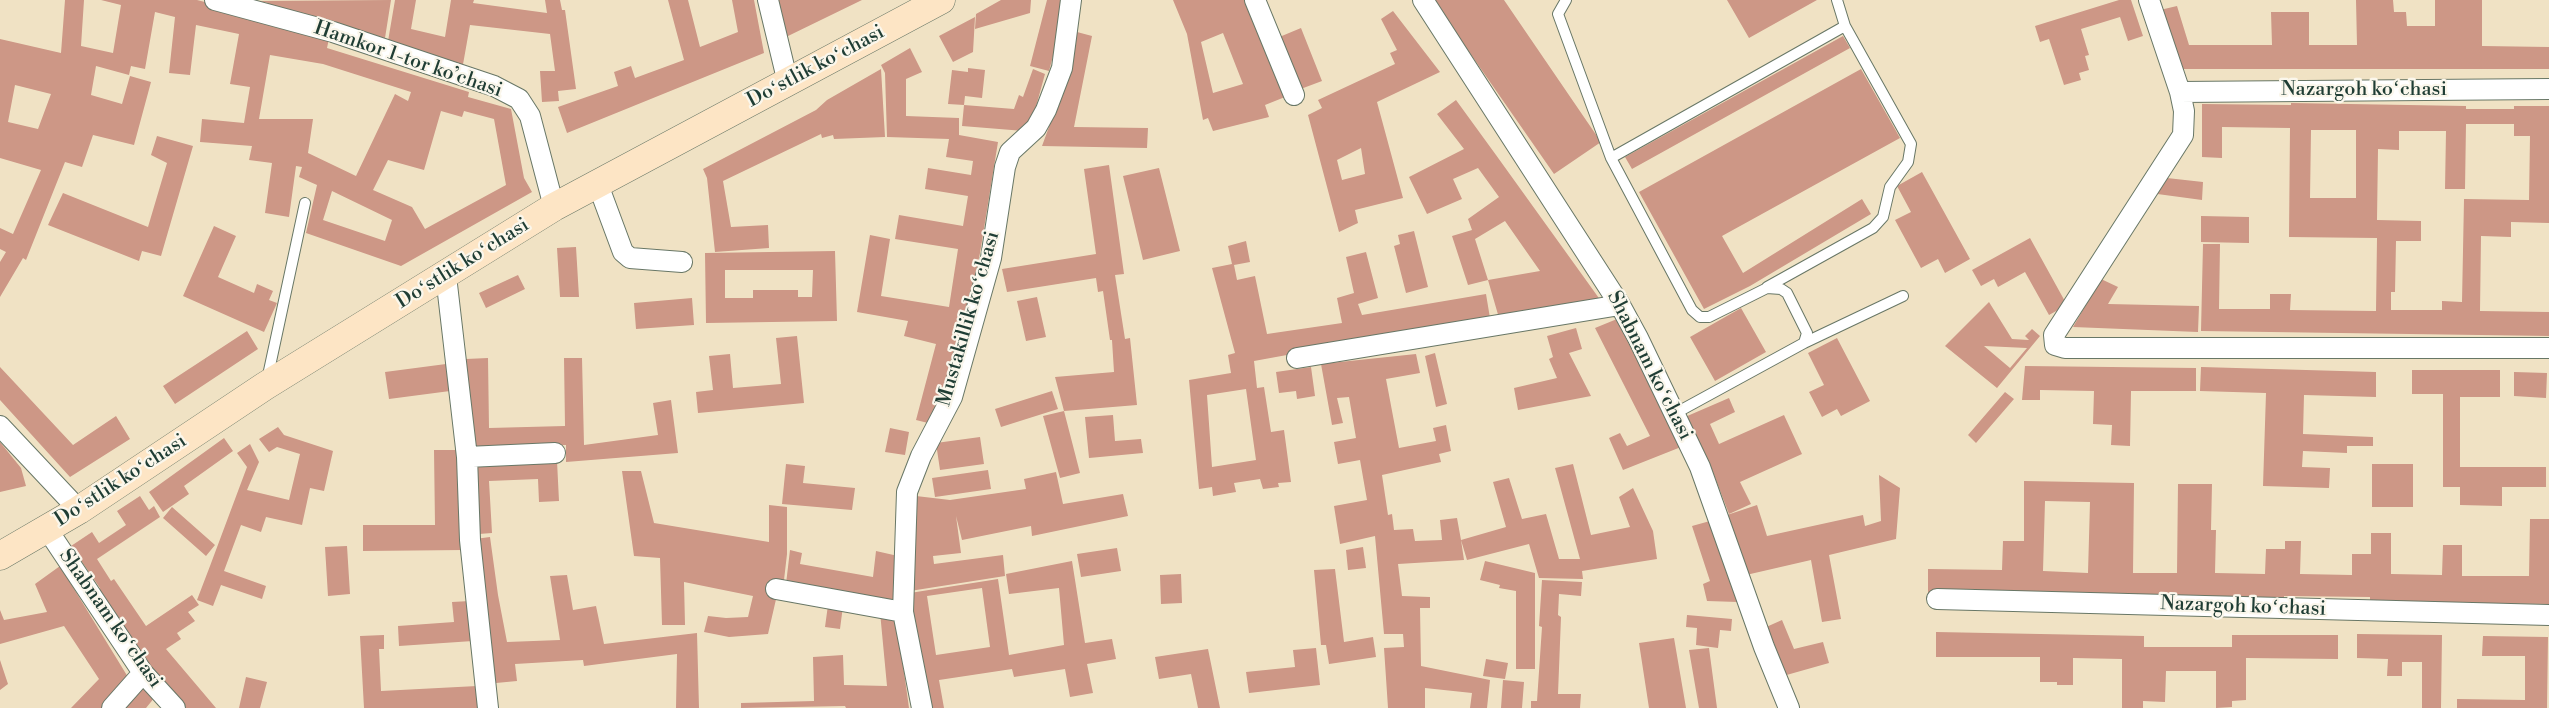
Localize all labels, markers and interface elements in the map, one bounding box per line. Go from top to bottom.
street label: Hamkor 1-tor koʼchasi [311,17,505,103]
street label: Doʻstlik koʻchasi [743,21,889,113]
street label: Nazargoh koʻchasi [2281,78,2447,102]
street label: Doʻstlik koʻchasi [392,213,534,315]
street label: Mustakillik koʻchasi [933,229,1005,409]
street label: Shabnam koʻchasi [1601,287,1697,445]
street label: Doʻstlik koʻchasi [51,429,191,533]
street label: Shabnam koʻchasi [53,545,167,693]
street label: Nazargoh koʻchasi [2160,592,2326,622]

